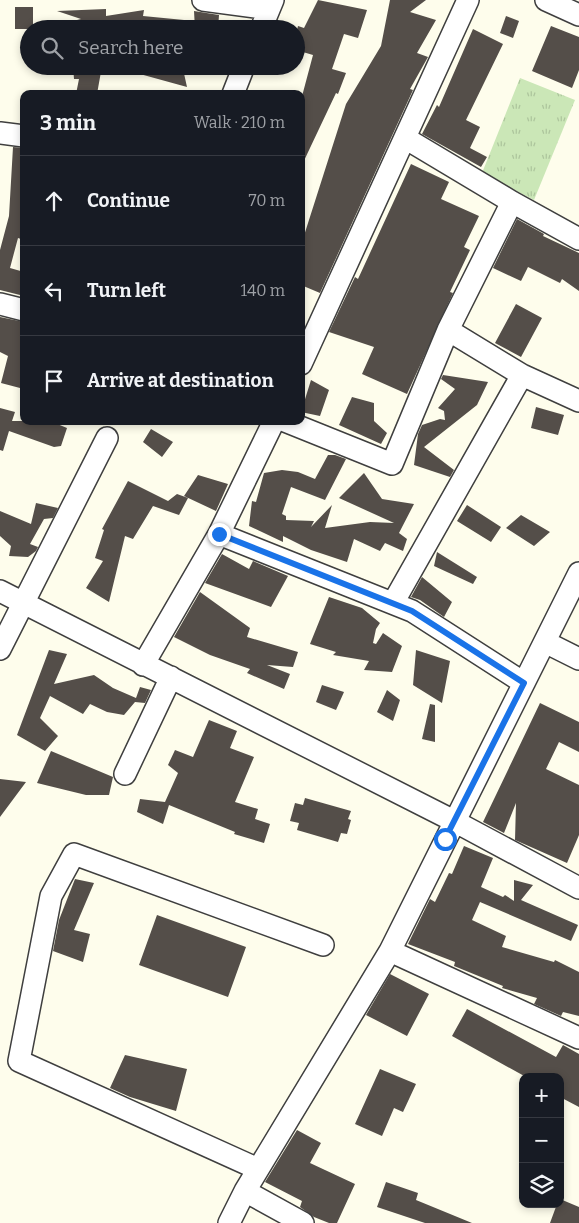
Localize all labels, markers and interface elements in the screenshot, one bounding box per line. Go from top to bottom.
search box [20,20,305,75]
icon: search [38,34,66,62]
text: Search here [78,36,183,59]
text: 3 min [40,110,96,136]
text: Walk · 210 m [194,113,285,132]
icon: ahead [40,187,68,215]
text: Continue [87,189,170,212]
text: 70 m [249,191,285,210]
icon: left [40,277,68,305]
text: Turn left [87,279,166,302]
text: 140 m [240,281,285,300]
icon: arrive [40,367,68,395]
text: Arrive at destination [87,369,274,392]
route end [208,523,231,546]
route start [434,828,457,851]
map controls [519,1073,564,1208]
button: + [519,1073,564,1118]
button: − [519,1118,564,1163]
button: layers [519,1163,564,1208]

